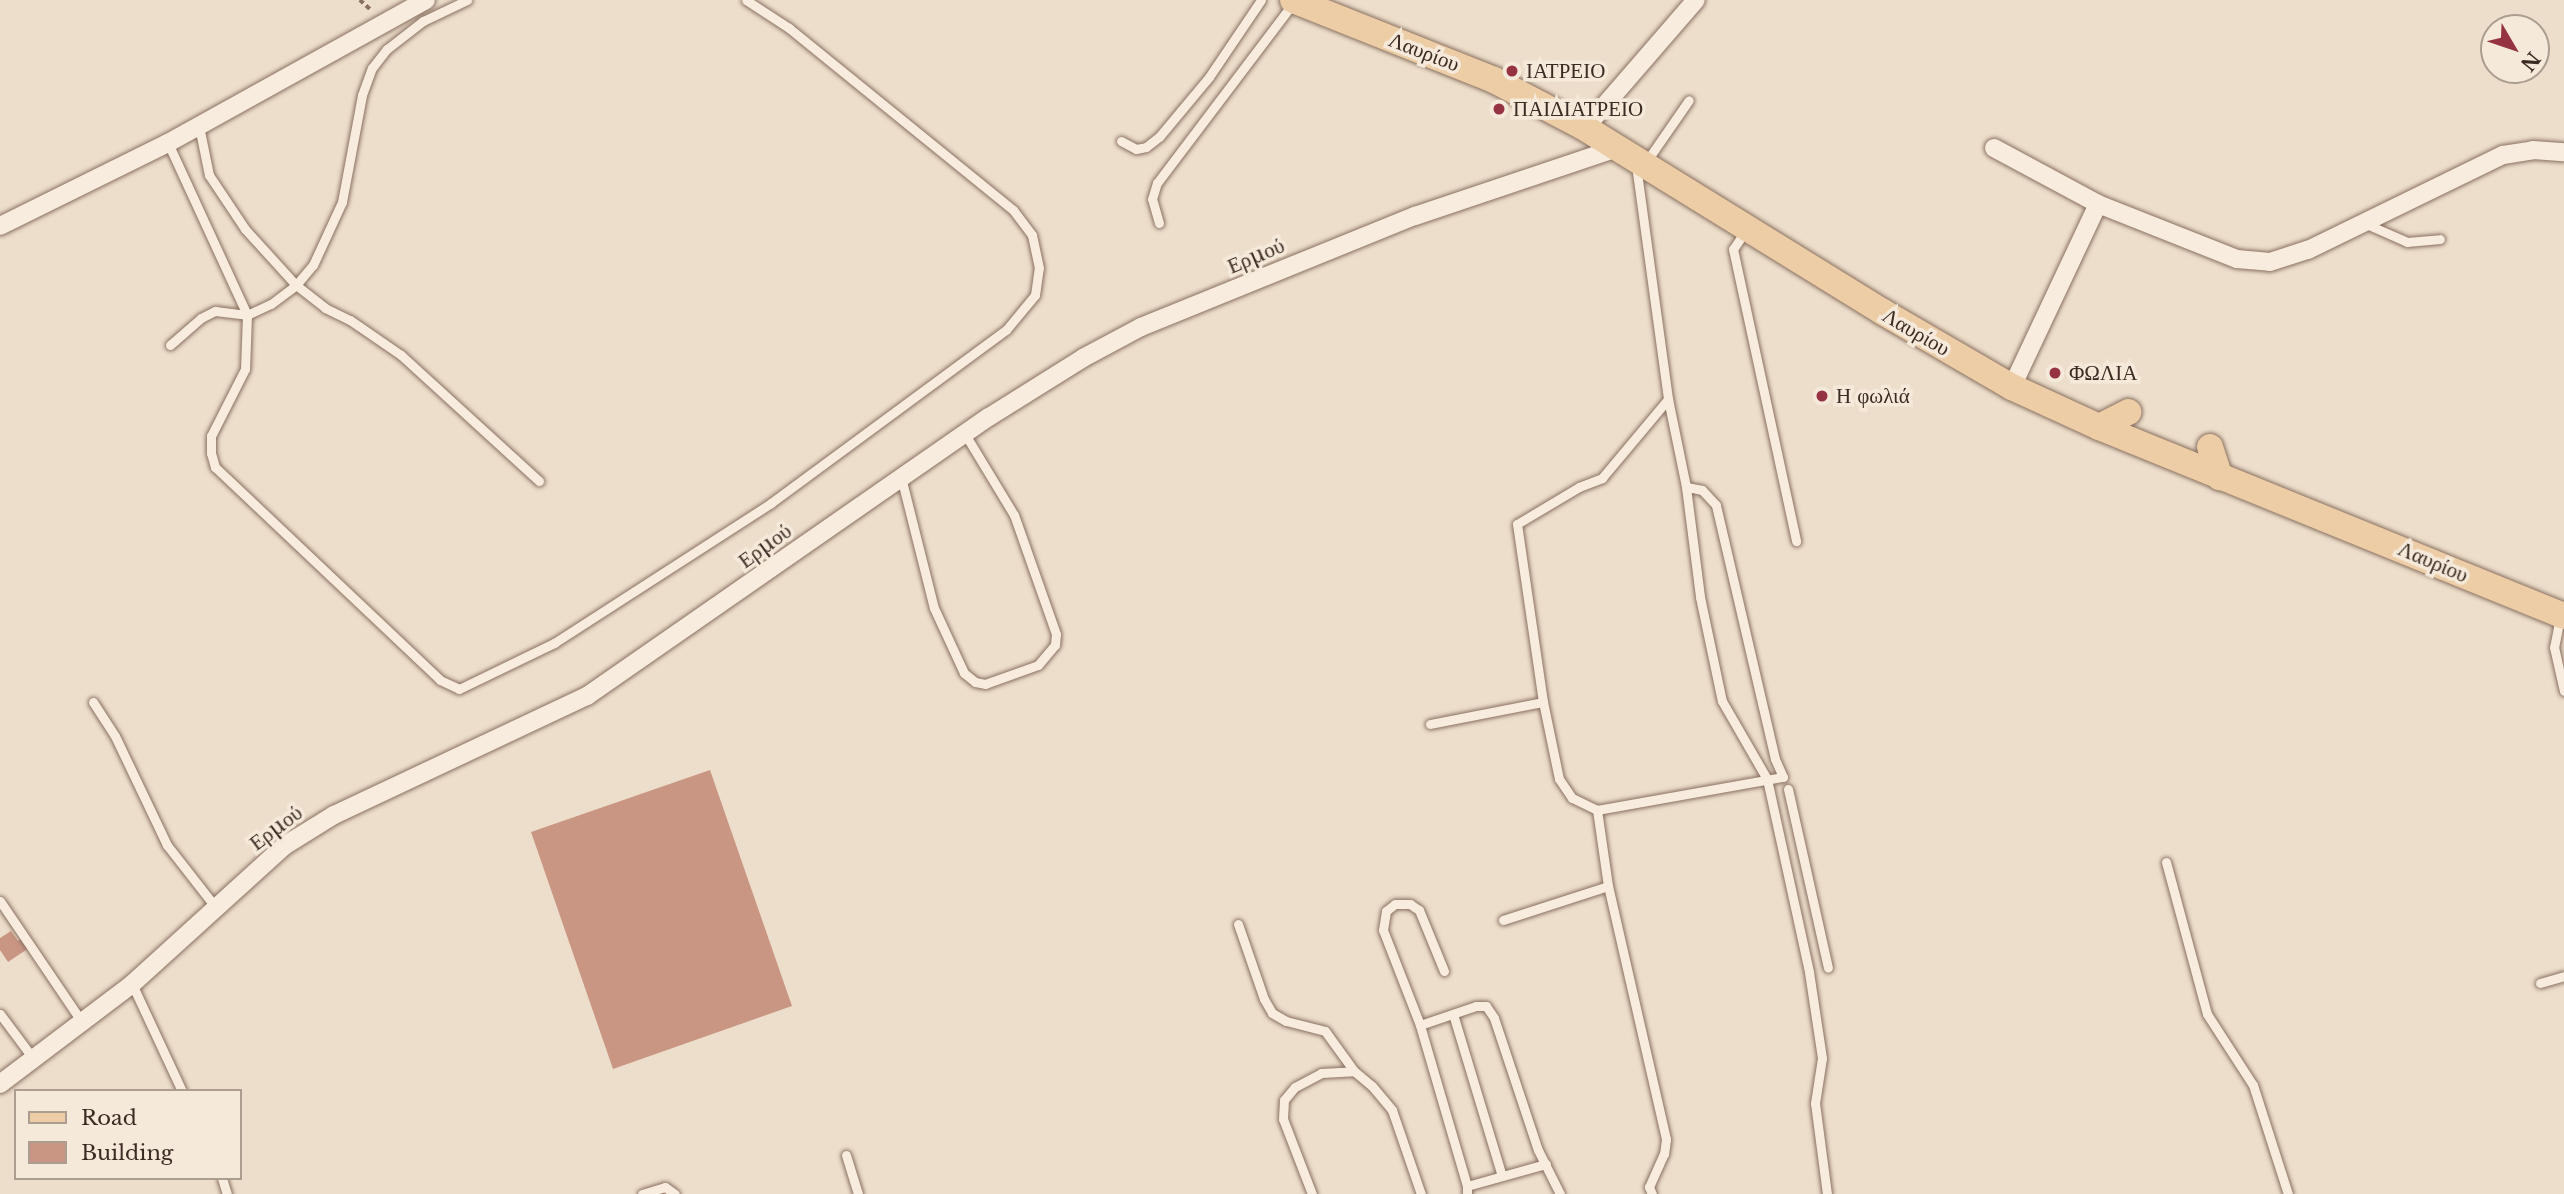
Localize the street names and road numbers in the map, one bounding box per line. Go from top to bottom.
street label: Λαυρίου [1385,27,1463,77]
street label: Ερμού [1224,233,1288,279]
street label: Λαυρίου [1878,303,1954,361]
street label: Ερμού [734,518,796,574]
street label: Λαυρίου [2394,536,2472,588]
street label: Ερμού [245,800,307,856]

